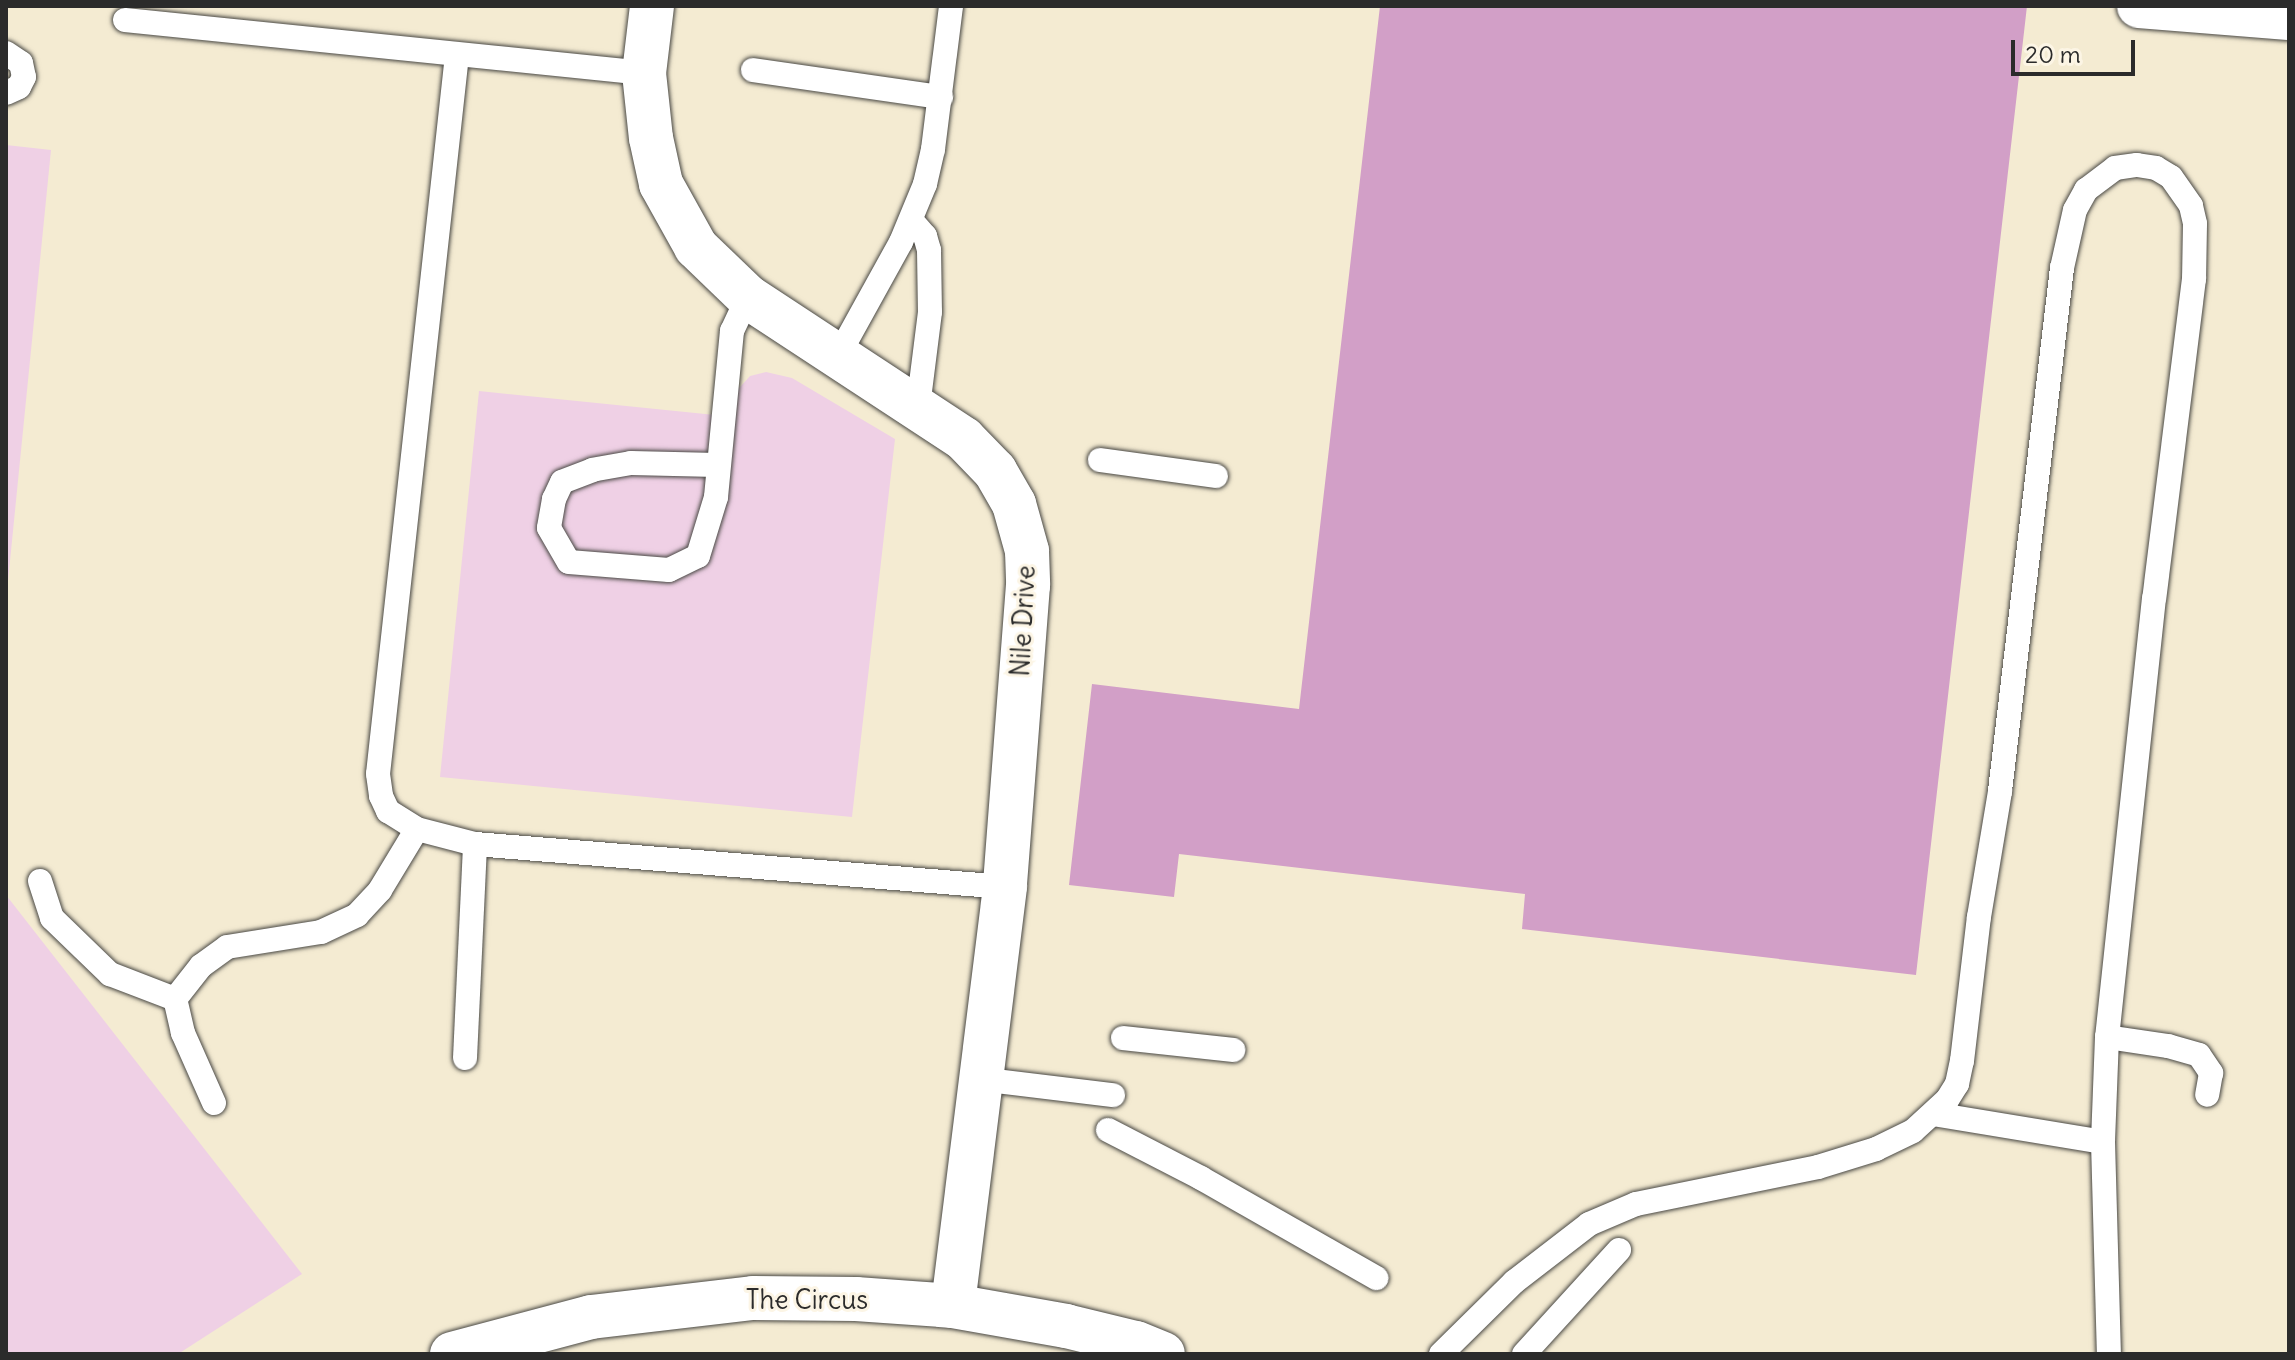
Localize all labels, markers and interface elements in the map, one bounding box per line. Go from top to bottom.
scale bar [2015,24,2139,74]
text: 20 m [2025,39,2081,69]
street label: Nile Drive [1005,565,1041,677]
street label: The Circus [746,1284,868,1316]

